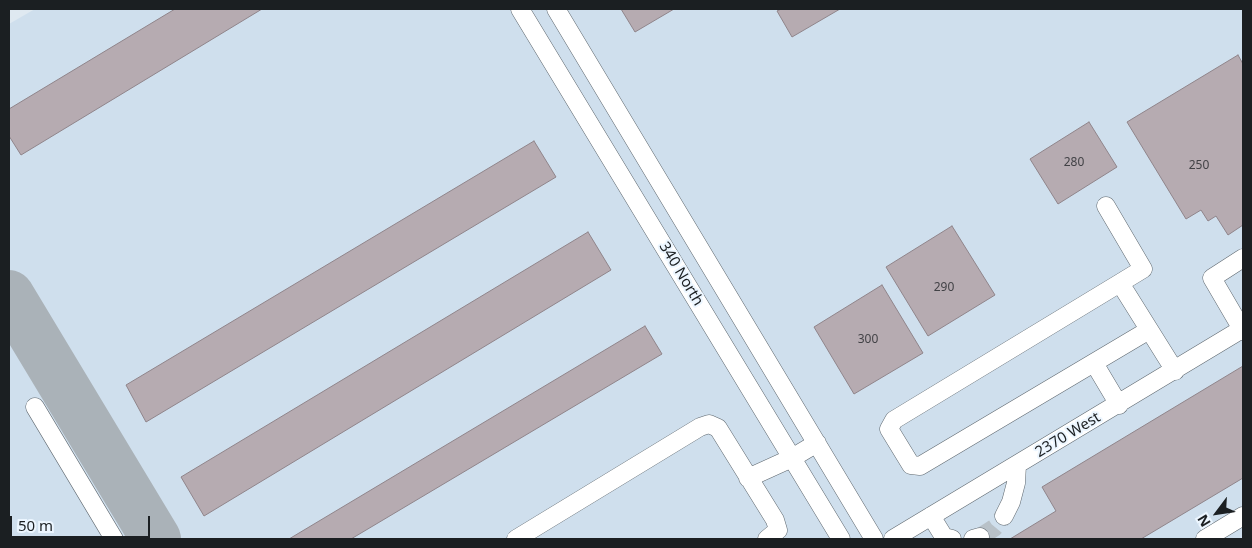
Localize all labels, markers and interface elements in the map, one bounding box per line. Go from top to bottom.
house number: 280 [1064,156,1084,170]
house number: 250 [1189,159,1209,173]
street label: 340 North [655,239,707,309]
house number: 290 [934,281,954,295]
house number: 300 [858,333,878,347]
street label: 2370 West [1032,409,1104,461]
north arrow [1192,488,1242,538]
scale bar [12,506,152,538]
text: N [1193,511,1215,531]
text: 50 m [18,515,53,535]

